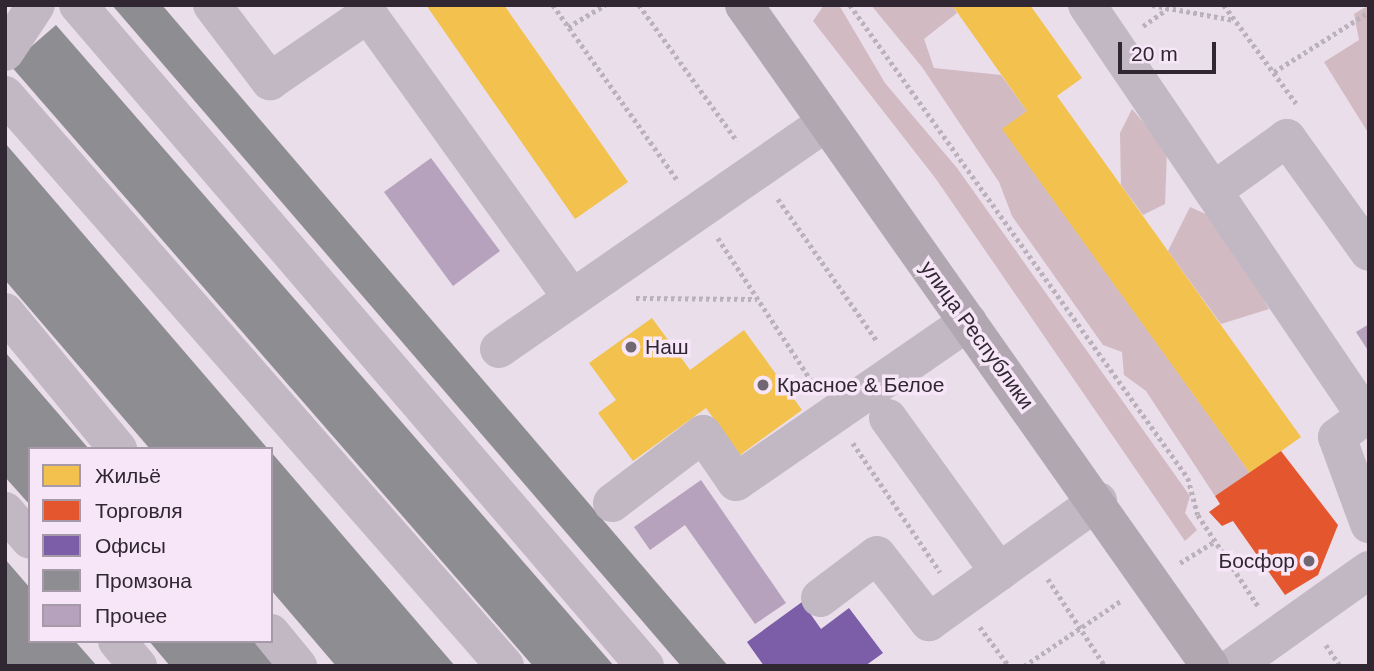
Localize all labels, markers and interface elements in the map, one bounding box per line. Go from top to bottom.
scale bar [1122,28,1220,72]
text: 20 m [1131,42,1178,65]
street label: улица Республики [915,256,1039,414]
place label: Наш [645,334,689,360]
marker: Наш [623,339,639,355]
place label: Красное & Белое [777,372,944,398]
marker: Красное & Белое [755,377,771,393]
legend [28,447,273,643]
text: Жильё [95,464,161,487]
text: Торговля [95,499,183,522]
text: Офисы [95,534,166,557]
place label: Босфор [1218,548,1295,574]
marker: Босфор [1301,553,1317,569]
text: Промзона [95,569,192,592]
text: Прочее [95,604,167,627]

